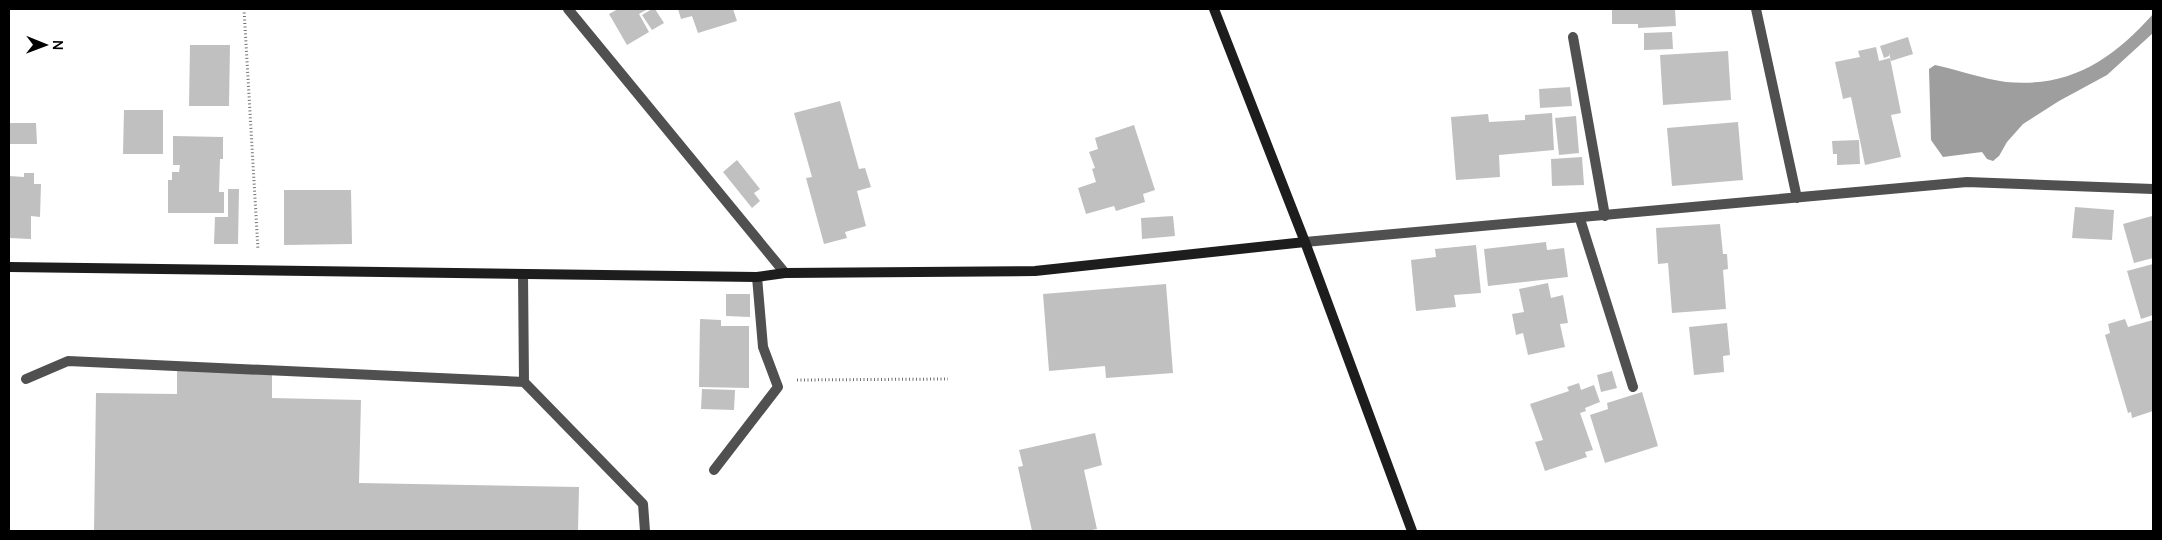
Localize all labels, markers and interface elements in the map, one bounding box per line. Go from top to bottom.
north arrow [20,20,70,70]
text: N [49,40,68,50]

